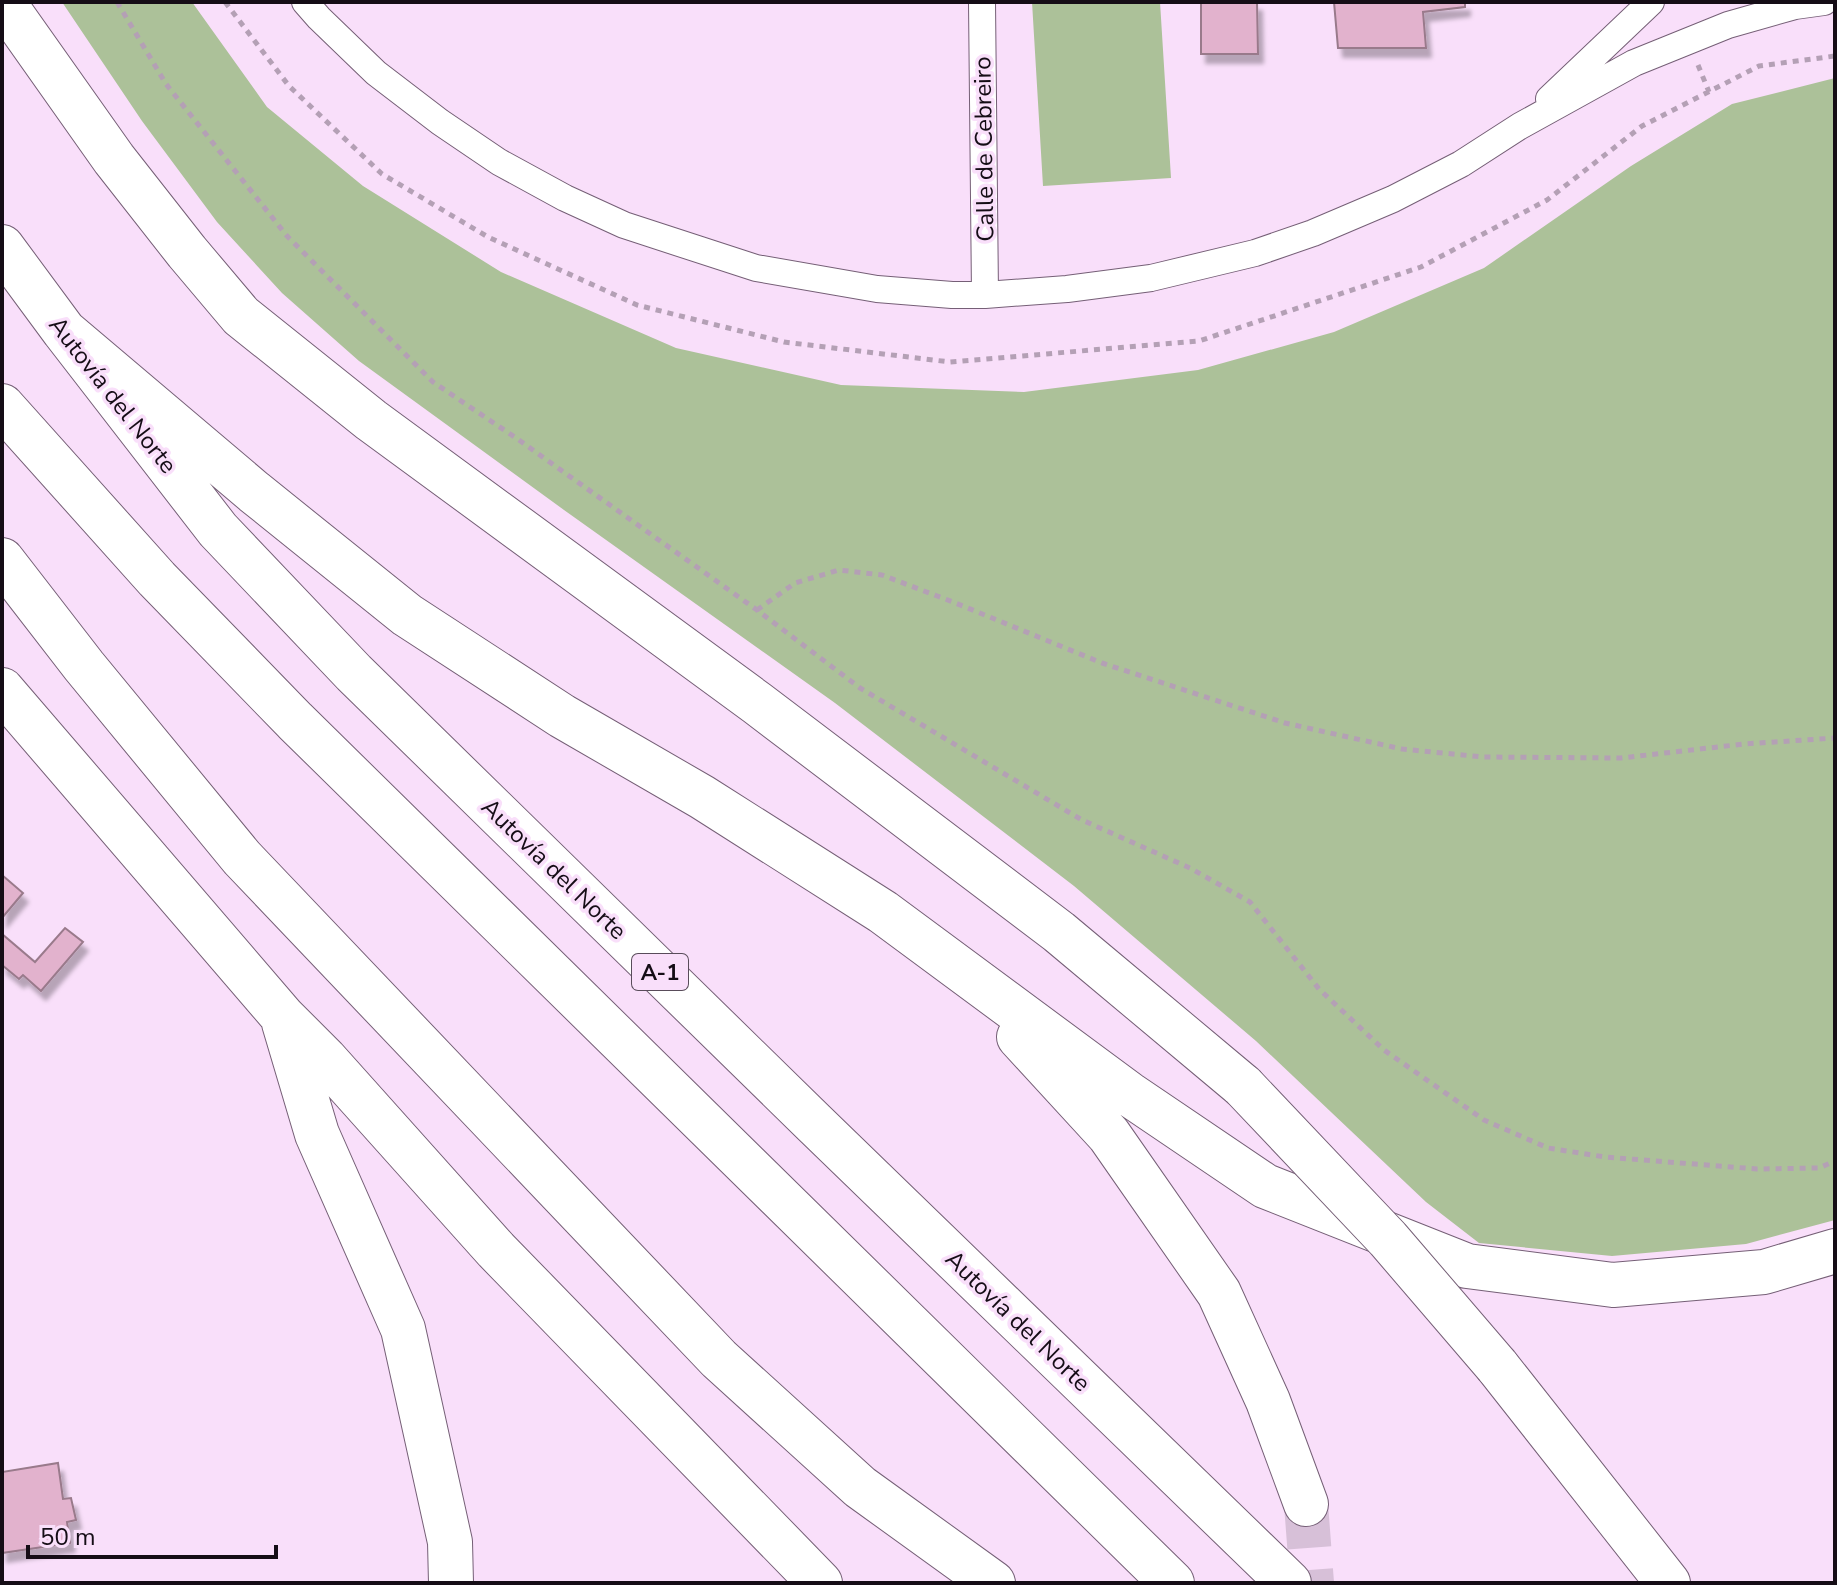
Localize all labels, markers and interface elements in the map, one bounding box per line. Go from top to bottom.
street label: Calle de Cebreiro [966,56,1002,242]
street label: Autovía del Norte [42,310,184,480]
street label: Autovía del Norte [474,791,634,947]
road number: A-1 [632,954,688,990]
street label: Autovía del Norte [938,1243,1098,1399]
scale bar [28,1509,276,1559]
text: 50 m [40,1521,96,1553]

